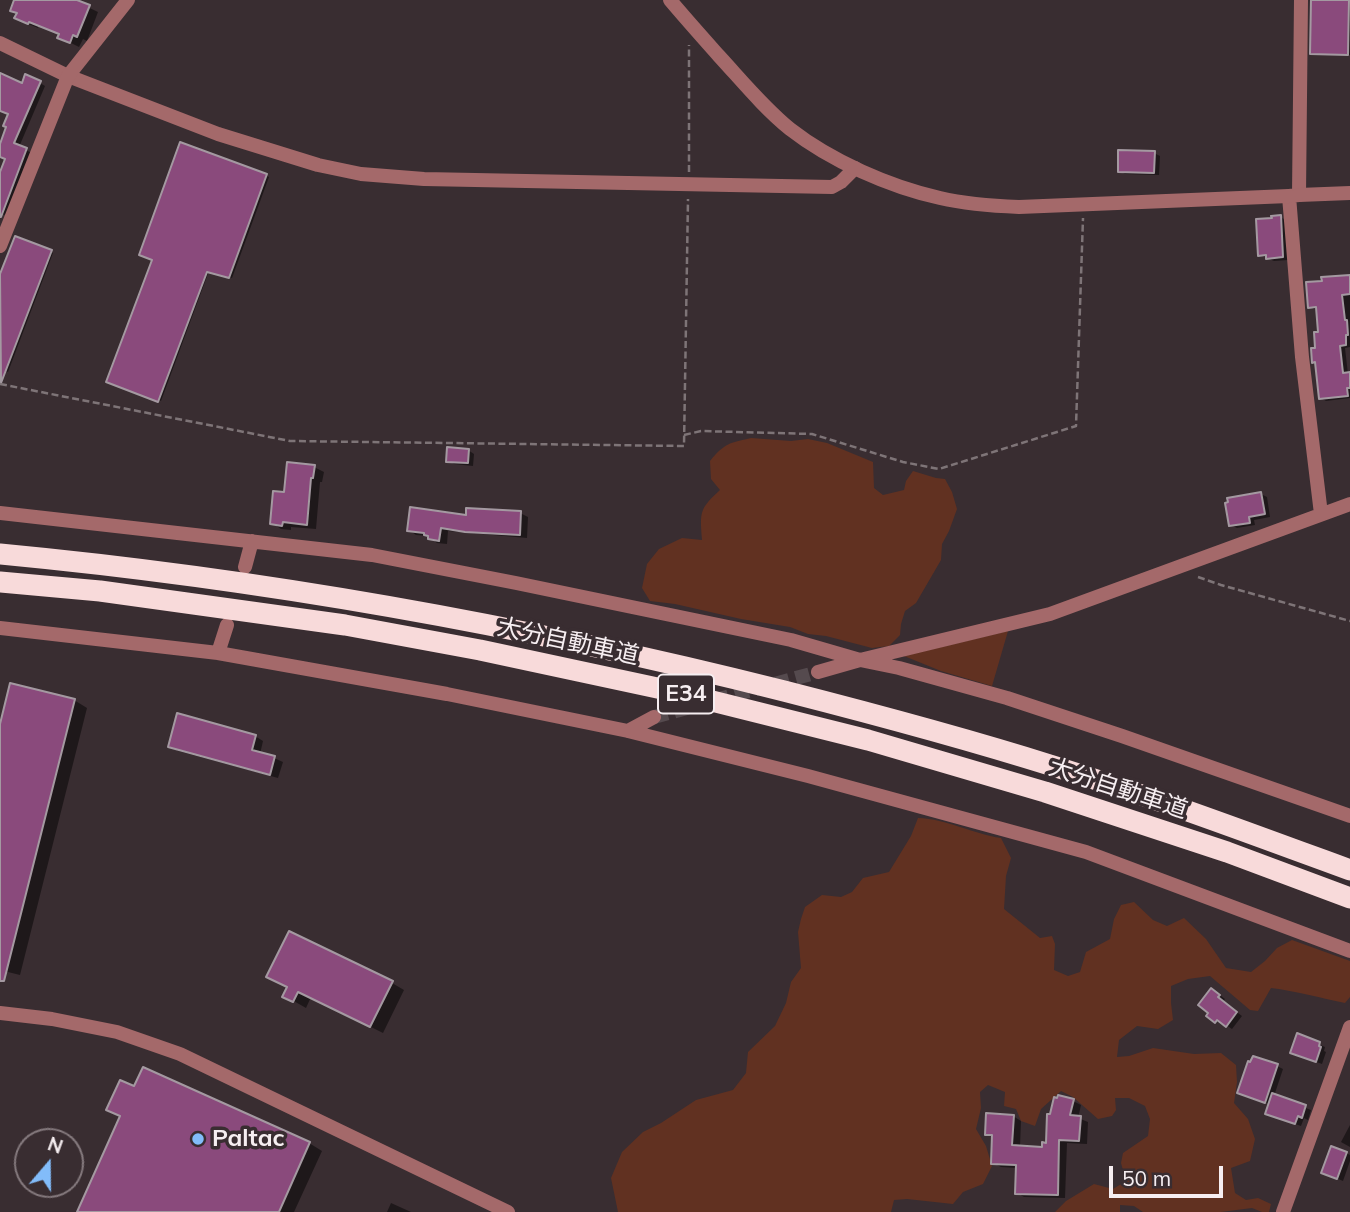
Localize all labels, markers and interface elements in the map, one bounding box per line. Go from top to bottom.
street label: 大分自動車道 [495,613,641,671]
road number: E34 [658,674,714,714]
street label: 大分自動車道 [1045,753,1191,825]
place label: Paltac [212,1125,285,1153]
north arrow [14,1128,84,1198]
text: N [45,1131,66,1159]
marker: Paltac [190,1131,206,1147]
scale bar [1112,1152,1226,1196]
text: 50 m [1122,1165,1171,1191]

